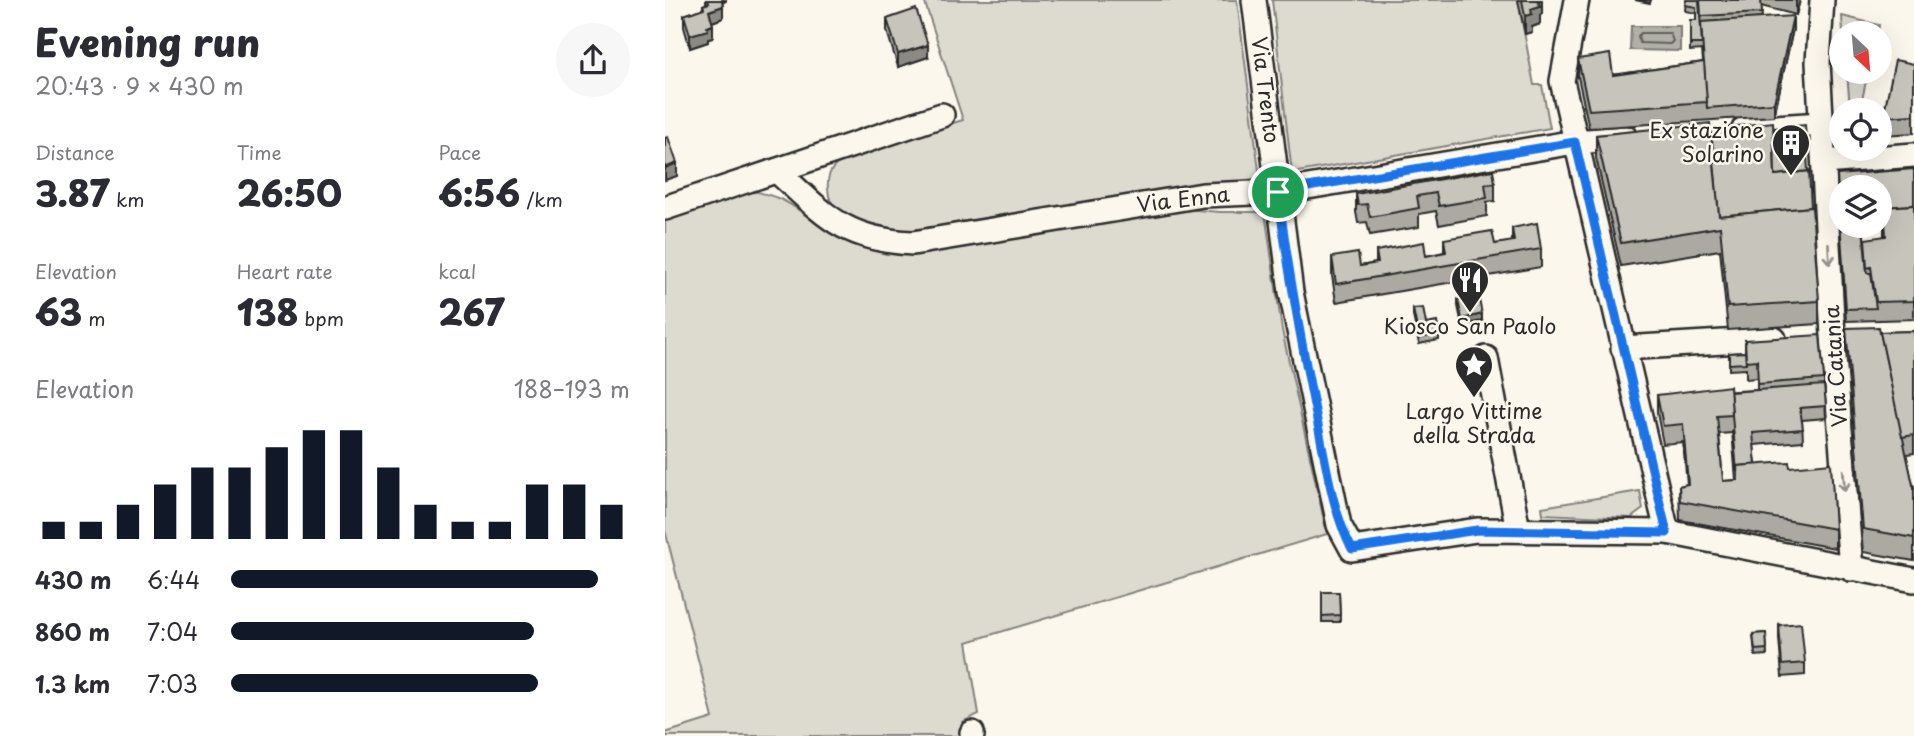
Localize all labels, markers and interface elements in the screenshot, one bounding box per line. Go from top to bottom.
text: Evening run [35,13,260,70]
north arrow [1829,21,1892,84]
map controls [1829,21,1892,238]
button: share [556,23,630,97]
street label: Via Trento [1245,35,1289,145]
text: 20:43 · 9 × 430 m [35,68,244,103]
button: locate [1829,98,1892,161]
place label: Ex stazione Solarino [1650,113,1764,169]
building icon: Ex stazione Solarino [1770,122,1812,177]
text: Distance [35,138,115,166]
text: Time [237,138,282,166]
text: Pace [438,138,481,166]
pin [1248,162,1308,222]
text: 3.87 [35,166,110,219]
text: 26:50 [237,166,342,219]
text: 6:56 [438,166,520,219]
icon: arrive [1259,173,1297,211]
button: layers [1829,175,1892,238]
street label: Via Enna [1135,176,1231,220]
text: km [110,185,145,213]
text: /km [520,185,563,213]
one-way arrow [1822,243,1835,266]
text: Elevation [35,257,117,285]
text: Heart rate [237,257,333,285]
text: kcal [438,257,476,285]
restaurant icon: Kiosco San Paolo [1449,259,1491,314]
text: 63 [35,285,82,338]
text: 138 [237,285,298,338]
text: 267 [438,285,505,338]
text: m [82,304,106,332]
text: bpm [298,304,344,332]
street label: Via Catania [1814,304,1854,428]
place label: Kiosco San Paolo [1384,309,1556,341]
place icon: Largo Vittime della Strada [1453,344,1495,399]
text: Elevation [35,371,134,406]
text: 188–193 m [514,371,630,406]
place label: Largo Vittime della Strada [1406,394,1542,450]
one-way arrow [1838,470,1851,492]
text: 430 m [35,562,112,597]
text: 6:44 [147,562,200,597]
text: 860 m [35,614,110,649]
text: 7:04 [147,614,198,649]
text: 1.3 km [35,666,110,701]
text: 7:03 [147,666,198,701]

